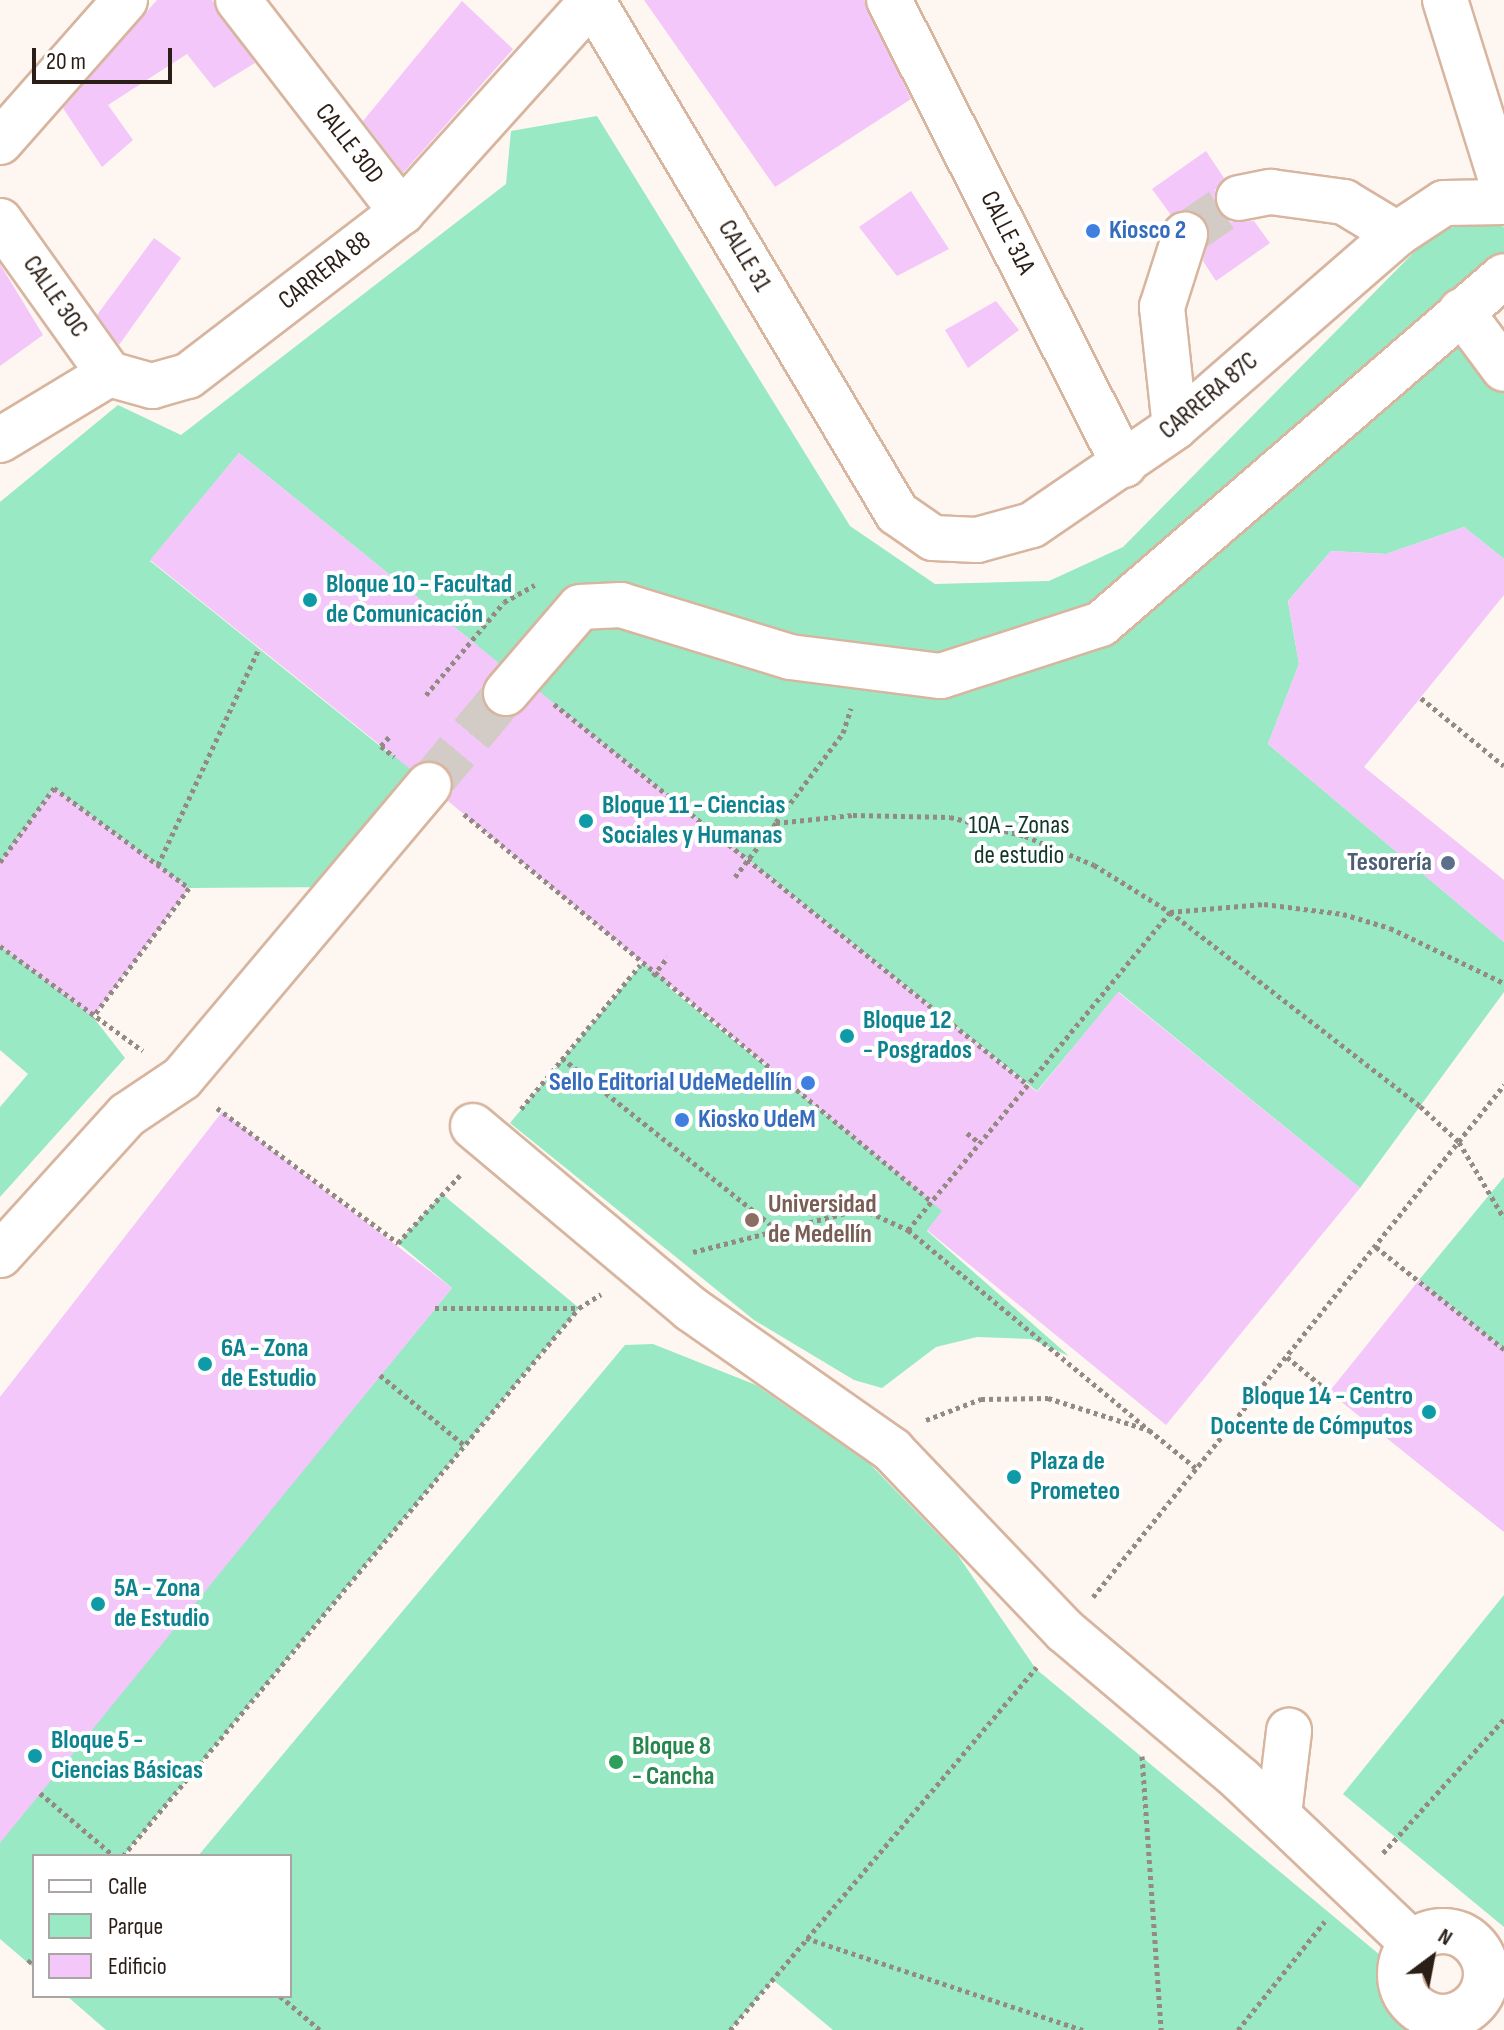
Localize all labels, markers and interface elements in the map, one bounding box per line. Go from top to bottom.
scale bar [36,32,176,82]
text: 20 m [46,47,86,76]
street label: CALLE 30D [308,98,390,190]
street label: CALLE 31A [973,186,1041,280]
street label: CALLE 31 [711,215,777,297]
place label: Kiosco 2 [1109,215,1186,247]
marker: Kiosco 2 [1084,222,1102,240]
street label: CARRERA 88 [273,225,377,317]
street label: CALLE 30C [16,250,94,344]
street label: CARRERA 87C [1153,346,1265,446]
place label: Bloque 10 - Facultad de Comunicación [326,569,512,630]
marker: Bloque 10 - Facultad de Comunicación [301,591,319,609]
place label: Bloque 11 - Ciencias Sociales y Humanas [602,790,785,852]
park label: 10A - Zonas de estudio [969,810,1069,872]
marker: Bloque 11 - Ciencias Sociales y Humanas [577,812,595,830]
place label: Tesorería [1347,847,1432,879]
marker: Tesorería [1439,854,1457,872]
place label: Bloque 12 - Posgrados [863,1005,972,1066]
marker: Bloque 12 - Posgrados [838,1027,856,1045]
place label: Sello Editorial UdeMedellín [549,1067,792,1099]
marker: Sello Editorial UdeMedellín [799,1074,817,1092]
place label: Kiosko UdeM [698,1104,816,1136]
marker: Kiosko UdeM [673,1111,691,1129]
place label: Universidad de Medellín [768,1189,877,1250]
marker: Universidad de Medellín [743,1211,761,1229]
place label: 6A - Zona de Estudio [221,1333,317,1394]
marker: 6A - Zona de Estudio [196,1355,214,1373]
place label: Bloque 14 - Centro Docente de Cómputos [1210,1381,1413,1442]
marker: Bloque 14 - Centro Docente de Cómputos [1420,1403,1438,1421]
place label: Plaza de Prometeo [1030,1446,1120,1508]
marker: Plaza de Prometeo [1005,1468,1023,1486]
place label: 5A - Zona de Estudio [114,1573,210,1634]
marker: 5A - Zona de Estudio [89,1595,107,1613]
place label: Bloque 5 - Ciencias Básicas [51,1725,203,1786]
place label: Bloque 8 - Cancha [632,1731,714,1792]
marker: Bloque 5 - Ciencias Básicas [26,1747,44,1765]
marker: Bloque 8 - Cancha [607,1753,625,1771]
legend [32,1854,292,1998]
text: Calle [108,1872,147,1901]
text: Parque [108,1912,163,1941]
north arrow [1392,1918,1472,1998]
text: N [1433,1923,1457,1952]
text: Edificio [108,1952,167,1981]

